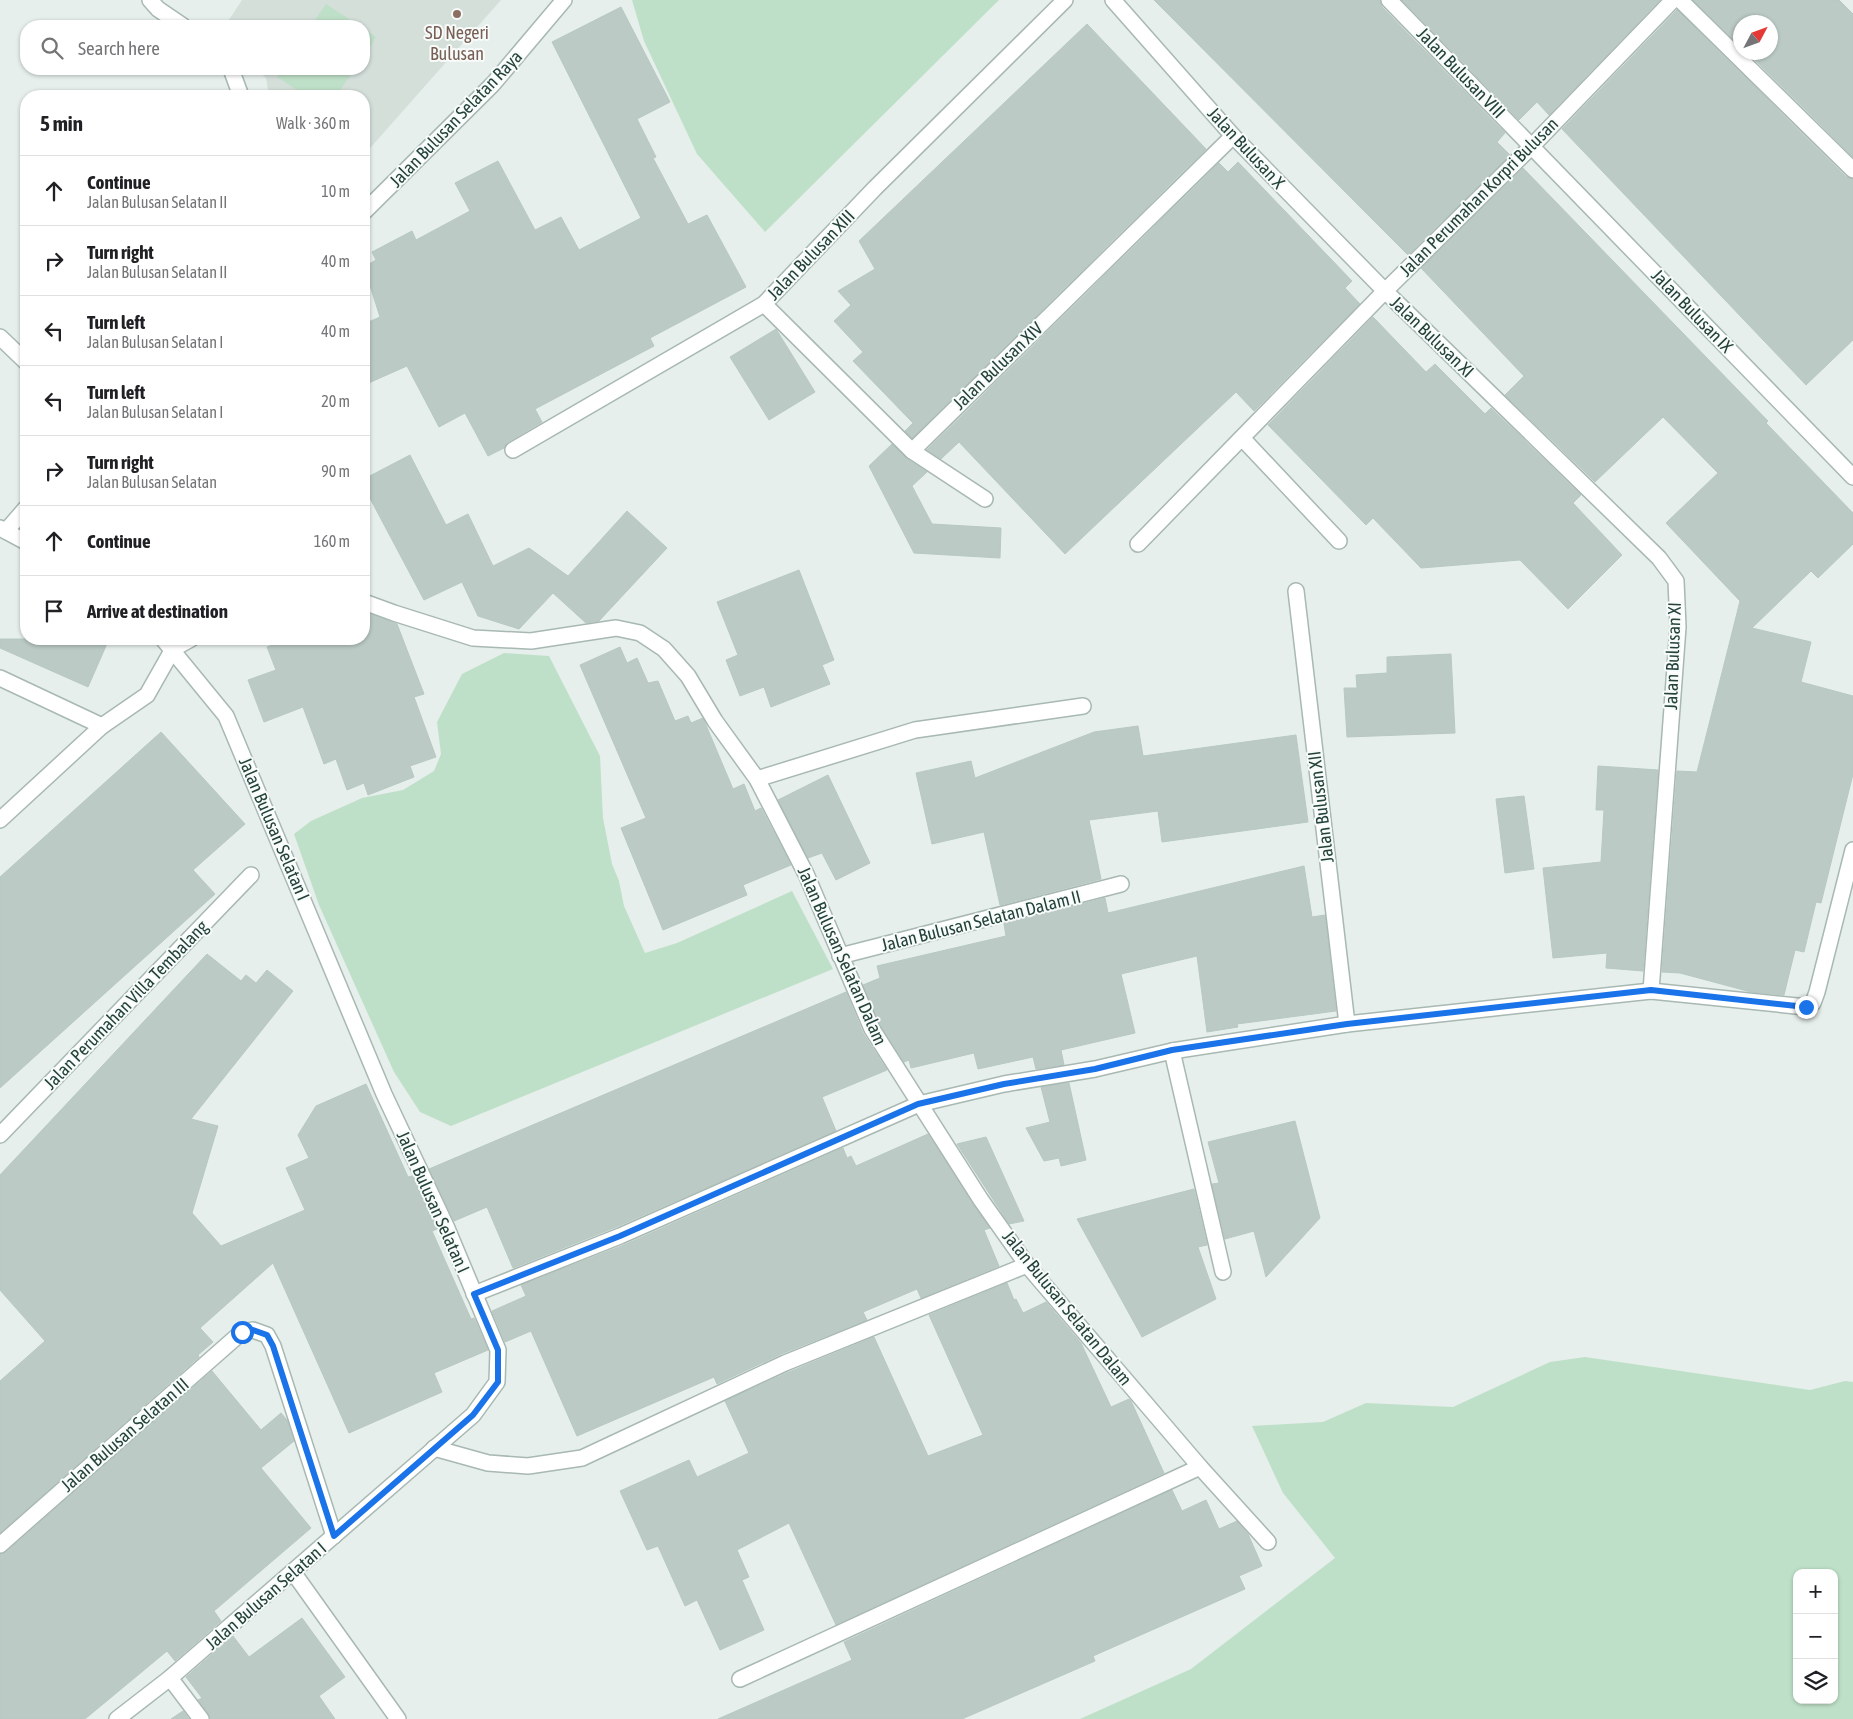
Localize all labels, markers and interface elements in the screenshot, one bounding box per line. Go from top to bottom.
marker: SD Negeri Bulusan [451,8,463,20]
north arrow [1733,15,1778,60]
search box [20,20,370,75]
place label: SD Negeri Bulusan [425,22,489,64]
street label: Jalan Bulusan VIII [1413,23,1510,122]
icon: search [38,34,66,62]
text: Search here [78,37,160,59]
street label: Jalan Bulusan Selatan Raya [385,46,526,191]
street label: Jalan Bulusan X [1203,103,1290,193]
text: 5 min [40,111,83,135]
street label: Jalan Perumahan Korpri Bulusan [1395,113,1562,280]
text: Walk · 360 m [276,114,350,132]
text: Continue [87,171,151,193]
icon: ahead [40,177,68,205]
text: 10 m [321,182,350,200]
text: Jalan Bulusan Selatan II [87,193,227,211]
street label: Jalan Bulusan XIII [762,205,859,304]
text: Turn right [87,241,154,263]
icon: right [40,247,68,275]
text: 40 m [321,252,350,270]
text: Jalan Bulusan Selatan II [87,263,227,281]
street label: Jalan Bulusan IX [1647,265,1738,357]
street label: Jalan Bulusan XI [1386,292,1478,382]
text: Turn left [87,311,145,333]
icon: left [40,317,68,345]
street label: Jalan Bulusan XIV [948,317,1047,414]
text: 40 m [321,322,350,340]
text: Jalan Bulusan Selatan I [87,333,223,351]
text: Turn left [87,381,145,403]
icon: left [40,387,68,415]
text: 20 m [321,392,350,410]
text: Jalan Bulusan Selatan I [87,403,223,421]
text: Turn right [87,451,154,473]
icon: right [40,457,68,485]
text: 90 m [321,462,350,480]
text: Jalan Bulusan Selatan [87,473,217,491]
icon: ahead [40,527,68,555]
text: Continue [87,530,151,552]
text: 160 m [314,532,350,550]
icon: arrive [40,597,68,625]
text: Arrive at destination [87,600,228,622]
street label: Jalan Bulusan XI [1660,602,1685,710]
street label: Jalan Bulusan XII [1303,750,1338,864]
street label: Jalan Bulusan Selatan I [235,754,314,903]
street label: Jalan Bulusan Selatan Dalam [794,863,891,1048]
street label: Jalan Bulusan Selatan Dalam II [879,886,1083,955]
street label: Jalan Perumahan Villa Tembalang [39,916,212,1093]
route end [1795,996,1818,1019]
street label: Jalan Bulusan Selatan I [393,1128,474,1276]
street label: Jalan Bulusan Selatan Dalam [998,1226,1136,1389]
route start [231,1321,254,1344]
street label: Jalan Bulusan Selatan III [56,1373,193,1496]
street label: Jalan Bulusan Selatan I [201,1537,330,1654]
map controls [1793,1569,1838,1704]
button: + [1793,1569,1838,1614]
button: − [1793,1614,1838,1659]
button: layers [1793,1659,1838,1704]

